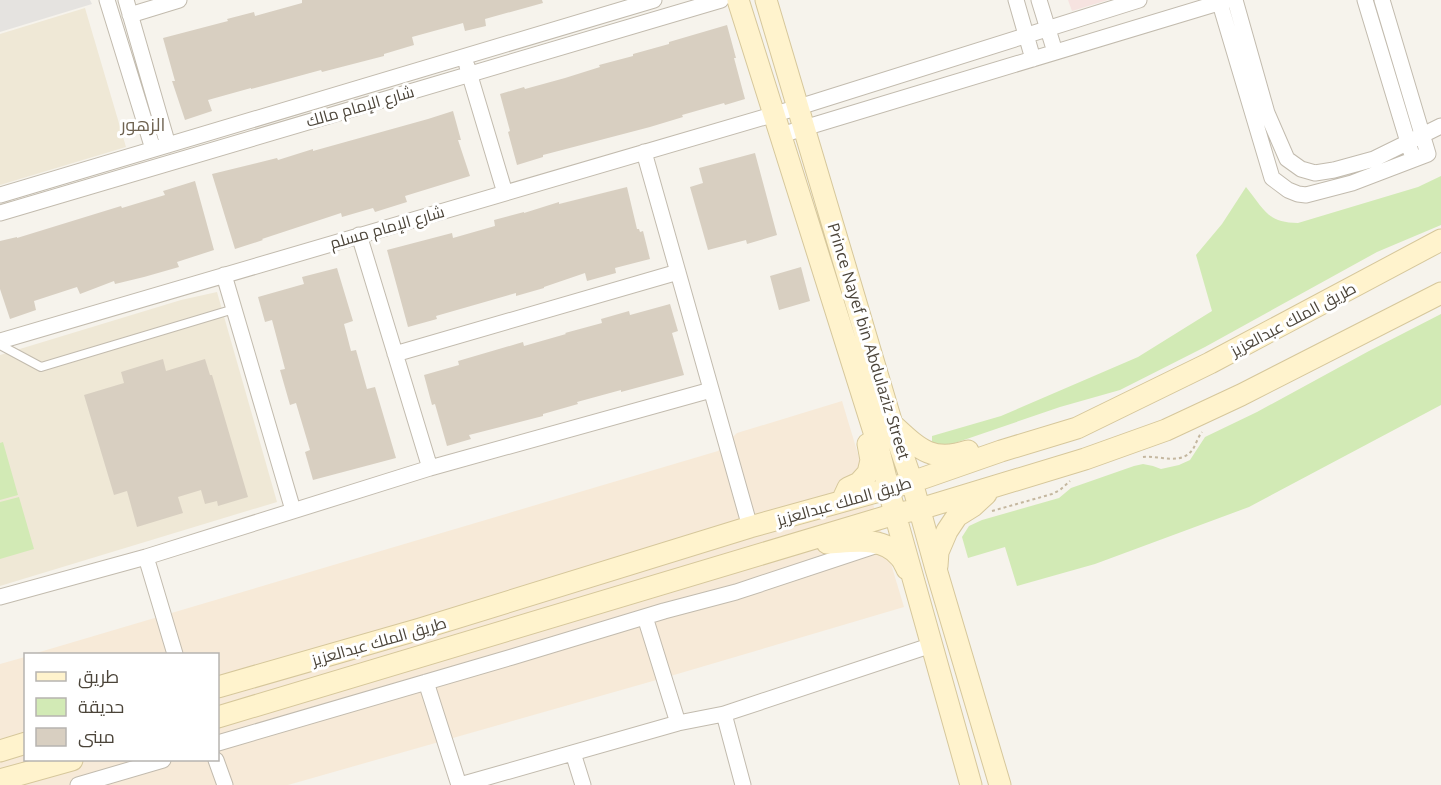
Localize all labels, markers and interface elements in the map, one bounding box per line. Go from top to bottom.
street label: شارع الإمام مالك [303,80,417,133]
district label: الزهور [120,112,165,136]
street label: شارع الإمام مسلم [327,200,447,255]
street label: Prince Nayef bin Abdulaziz Street [822,220,916,462]
street label: طريق الملك عبدالعزيز [1226,277,1360,362]
street label: طريق الملك عبدالعزيز [773,471,914,531]
street label: طريق الملك عبدالعزيز [308,611,449,671]
legend [24,653,219,761]
text: طريق [78,664,119,689]
text: حديقة [78,694,124,718]
text: مبنى [78,724,115,748]

